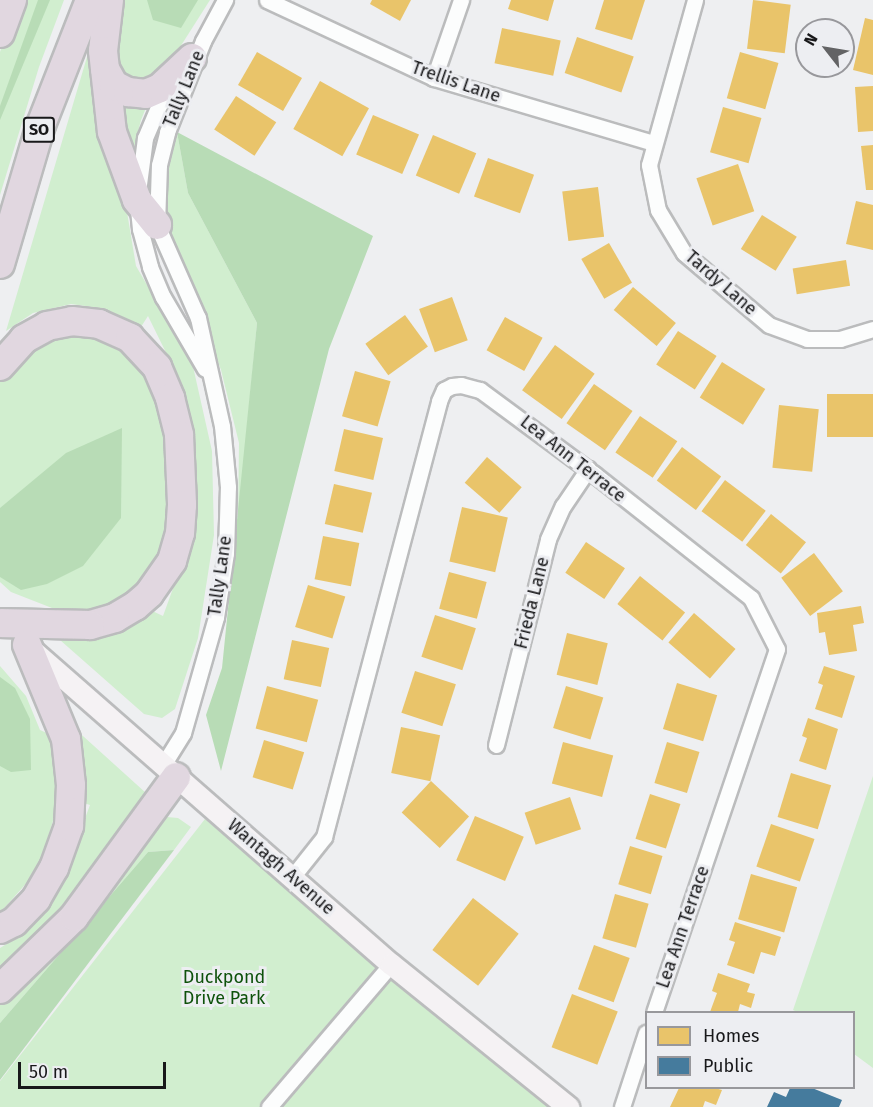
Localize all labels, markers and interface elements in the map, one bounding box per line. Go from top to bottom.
north arrow [795,18,855,78]
text: N [800,30,822,49]
street label: Tally Lane [159,47,209,131]
street label: Trellis Lane [409,57,503,107]
road number: SO [22,117,56,143]
street label: Tardy Lane [681,246,761,320]
street label: Lea Ann Terrace [516,411,630,507]
street label: Tally Lane [204,534,236,618]
street label: Frieda Lane [510,555,554,651]
street label: Wantagh Avenue [223,815,339,919]
street label: Lea Ann Terrace [652,863,714,991]
park label: Duckpond Drive Park [183,967,265,1010]
legend [645,1011,855,1089]
text: Homes [703,1025,759,1047]
scale bar [21,1050,170,1088]
text: Public [703,1055,753,1077]
text: 50 m [29,1061,68,1083]

